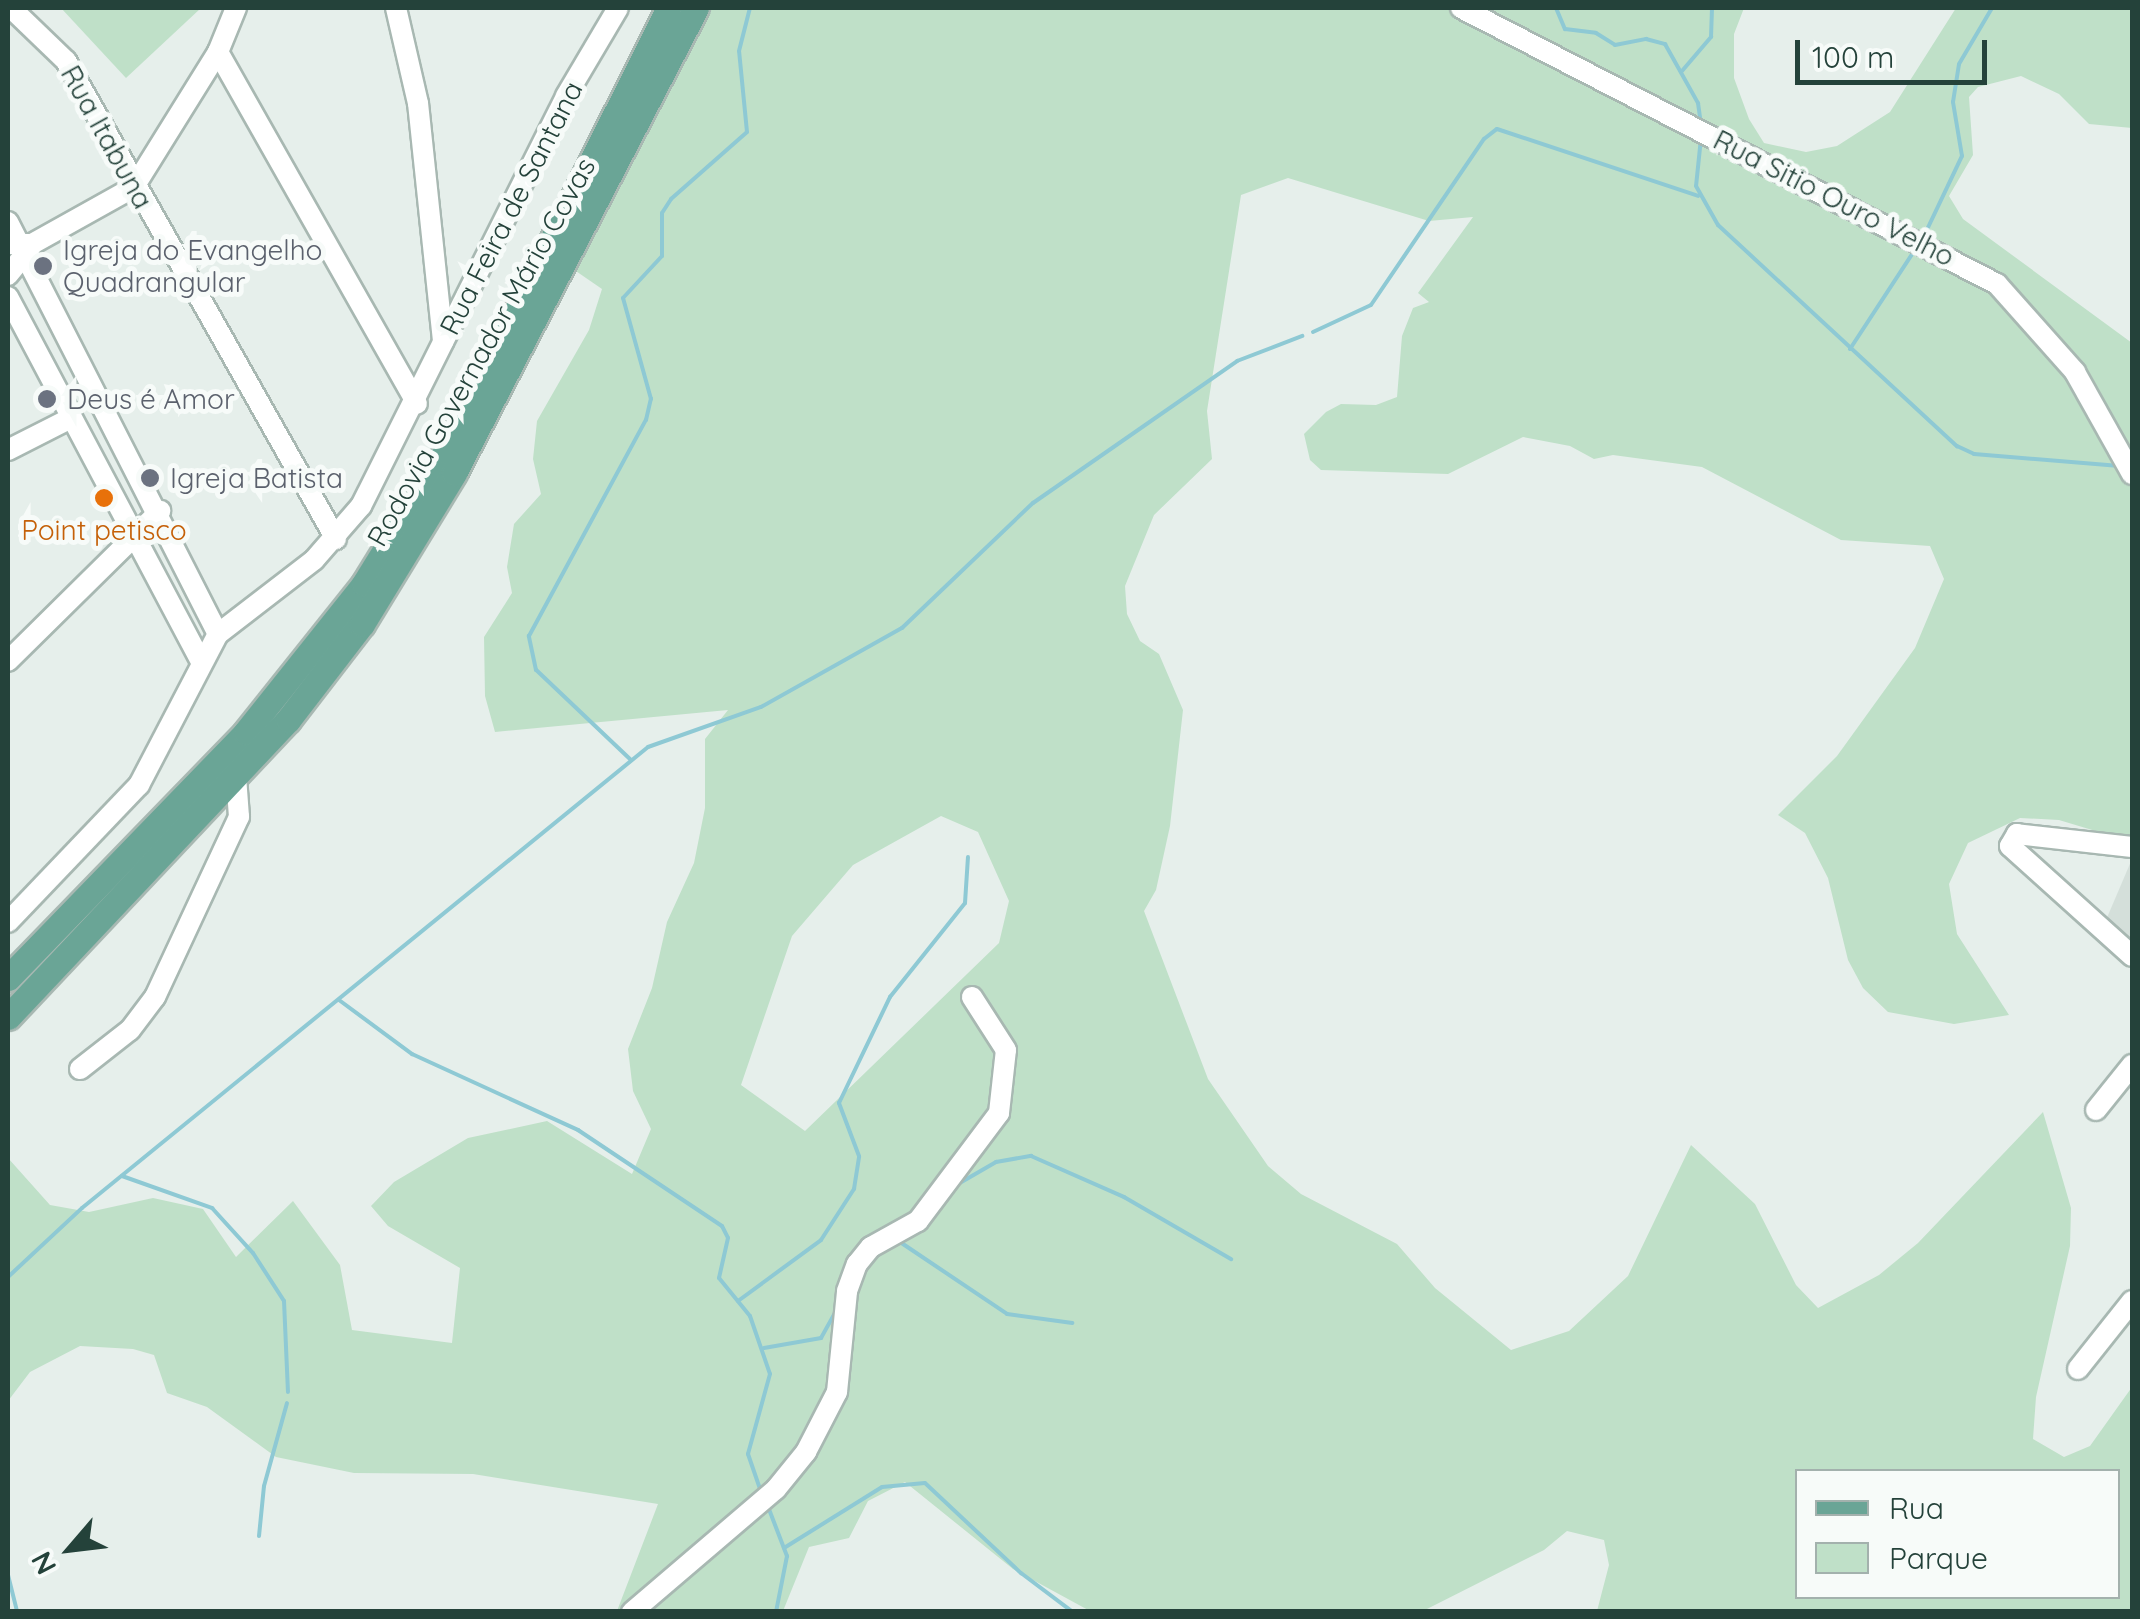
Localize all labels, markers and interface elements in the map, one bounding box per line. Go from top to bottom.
scale bar [1800,20,1992,82]
text: 100 m [1812,38,1894,76]
street label: Rua Itabuna [54,60,160,214]
street label: Rua Feira de Santana [432,76,590,340]
street label: Rua Sitio Ouro Velho [1708,123,1960,273]
street label: Rodovia Governador Mário Covas [360,152,602,552]
place label: Igreja do Evangelho Quadrangular [63,233,323,299]
marker: Igreja do Evangelho Quadrangular [32,255,54,277]
place label: Deus é Amor [67,382,235,416]
marker: Deus é Amor [36,388,58,410]
place label: Igreja Batista [170,461,343,495]
marker: Igreja Batista [139,467,161,489]
marker: Point petisco [93,487,115,509]
place label: Point petisco [21,513,187,547]
legend [1795,1469,2120,1599]
text: Rua [1889,1489,1944,1527]
north arrow [20,1499,120,1599]
text: Parque [1889,1539,1988,1577]
text: N [23,1546,63,1581]

